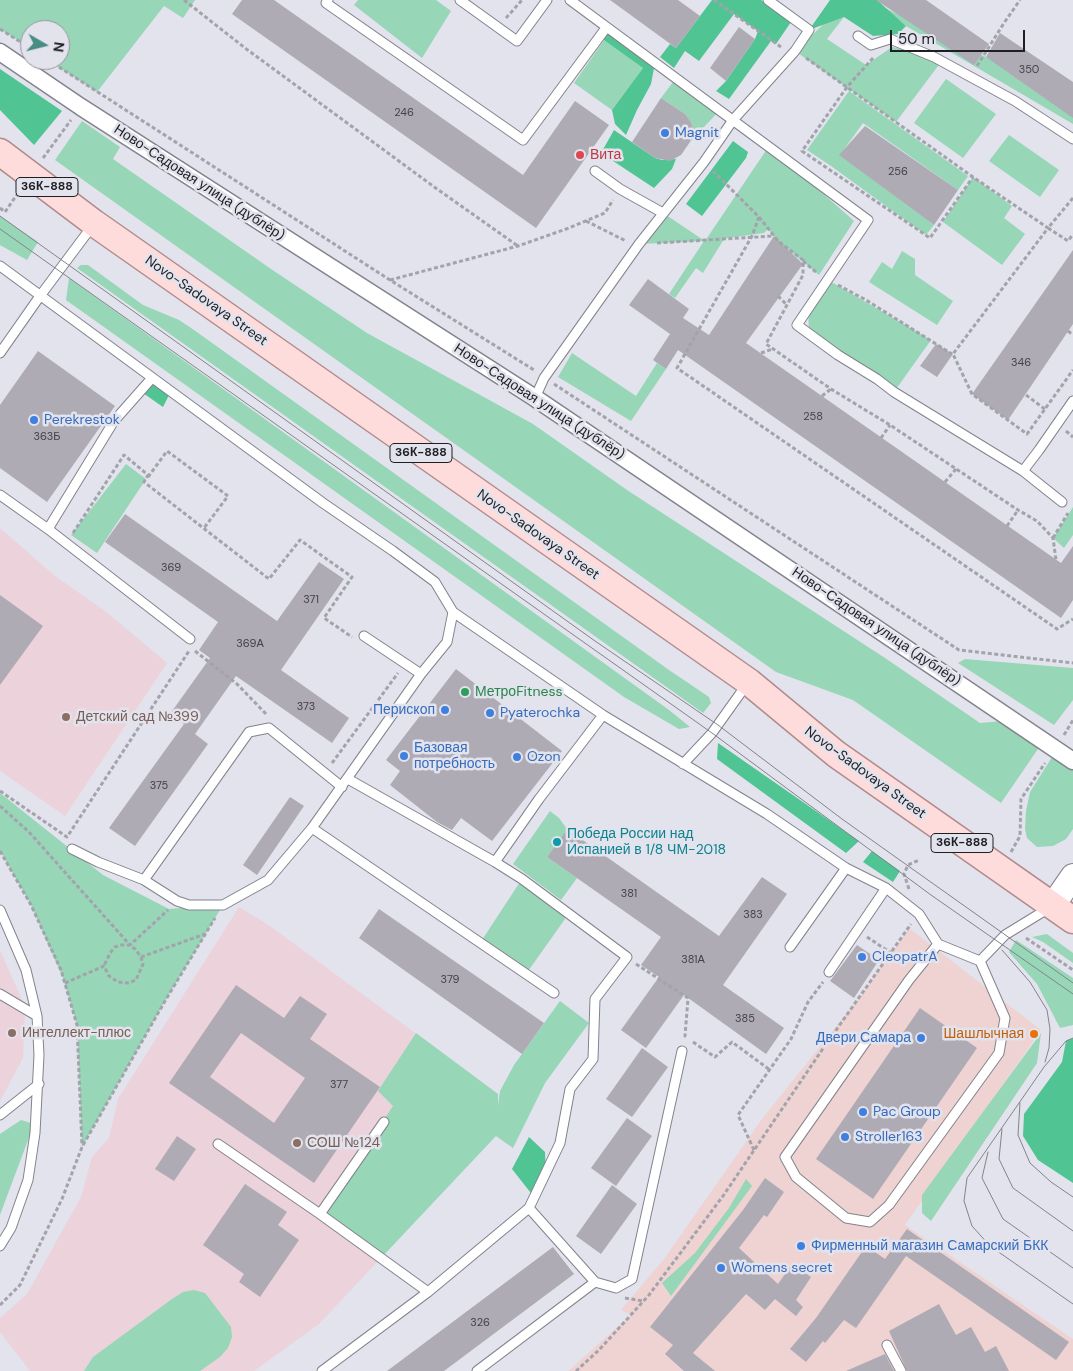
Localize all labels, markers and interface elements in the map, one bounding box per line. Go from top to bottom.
north arrow [20,20,70,70]
scale bar [893,20,1028,52]
text: 50 m [898,29,935,49]
text: N [49,41,68,53]
house number: 350 [1019,63,1039,77]
house number: 246 [394,106,414,120]
street label: Ново-Садовая улица (дублёр) [111,121,287,245]
place label: Magnit [675,125,719,141]
marker: Magnit [659,127,671,139]
place label: Вита [590,147,621,163]
marker: Вита [574,149,586,161]
house number: 256 [888,165,908,179]
road number: 36К-888 [16,178,78,196]
street label: Novo-Sadovaya Street [141,252,271,350]
street label: Ново-Садовая улица (дублёр) [451,340,627,464]
house number: 346 [1011,356,1031,370]
house number: 258 [803,410,823,424]
place label: Perekrestok [44,412,120,428]
marker: Perekrestok [28,414,40,426]
house number: 363Б [33,430,61,444]
road number: 36К-888 [390,443,452,462]
street label: Novo-Sadovaya Street [473,486,603,584]
house number: 369 [161,561,181,575]
street label: Ново-Садовая улица (дублёр) [788,564,964,690]
house number: 371 [303,593,319,607]
house number: 369А [236,637,264,651]
place label: МетроFitness [475,684,563,700]
marker: МетроFitness [459,686,471,698]
house number: 373 [297,700,315,714]
place label: Перископ [373,702,435,718]
marker: Перископ [439,704,451,716]
place label: Pyaterochka [500,705,580,721]
marker: Pyaterochka [484,707,496,719]
place label: Детский сад №399 [76,709,199,725]
marker: Детский сад №399 [60,711,72,723]
street label: Novo-Sadovaya Street [801,723,929,823]
place label: Базовая потребность [414,740,495,772]
place label: Ozon [527,749,561,765]
marker: Базовая потребность [398,750,410,762]
marker: Ozon [511,751,523,763]
house number: 375 [150,779,168,793]
place label: Победа России над Испанией в 1/8 ЧМ-2018 [567,826,726,859]
road number: 36К-888 [931,834,993,852]
marker: Победа России над Испанией в 1/8 ЧМ-2018 [551,836,563,848]
house number: 381 [621,887,637,901]
house number: 383 [743,908,763,922]
place label: CleopatrA [872,949,938,965]
marker: CleopatrA [856,951,868,963]
house number: 381А [681,953,705,967]
house number: 379 [441,973,459,987]
house number: 385 [735,1012,755,1026]
place label: Интеллект-плюс [22,1025,131,1041]
place label: Шашлычная [944,1026,1024,1042]
marker: Интеллект-плюс [6,1027,18,1039]
marker: Шашлычная [1028,1028,1040,1040]
place label: Двери Самара [816,1030,911,1046]
marker: Двери Самара [915,1032,927,1044]
house number: 377 [330,1078,348,1092]
place label: Pac Group [873,1104,941,1120]
marker: Pac Group [857,1106,869,1118]
place label: Stroller163 [855,1129,923,1145]
marker: Stroller163 [839,1131,851,1143]
place label: СОШ №124 [307,1135,380,1151]
marker: СОШ №124 [291,1137,303,1149]
place label: Фирменный магазин Самарский БКК [811,1238,1049,1254]
marker: Фирменный магазин Самарский БКК [795,1240,807,1252]
place label: Womens secret [731,1260,832,1276]
marker: Womens secret [715,1262,727,1274]
house number: 326 [470,1316,490,1330]

